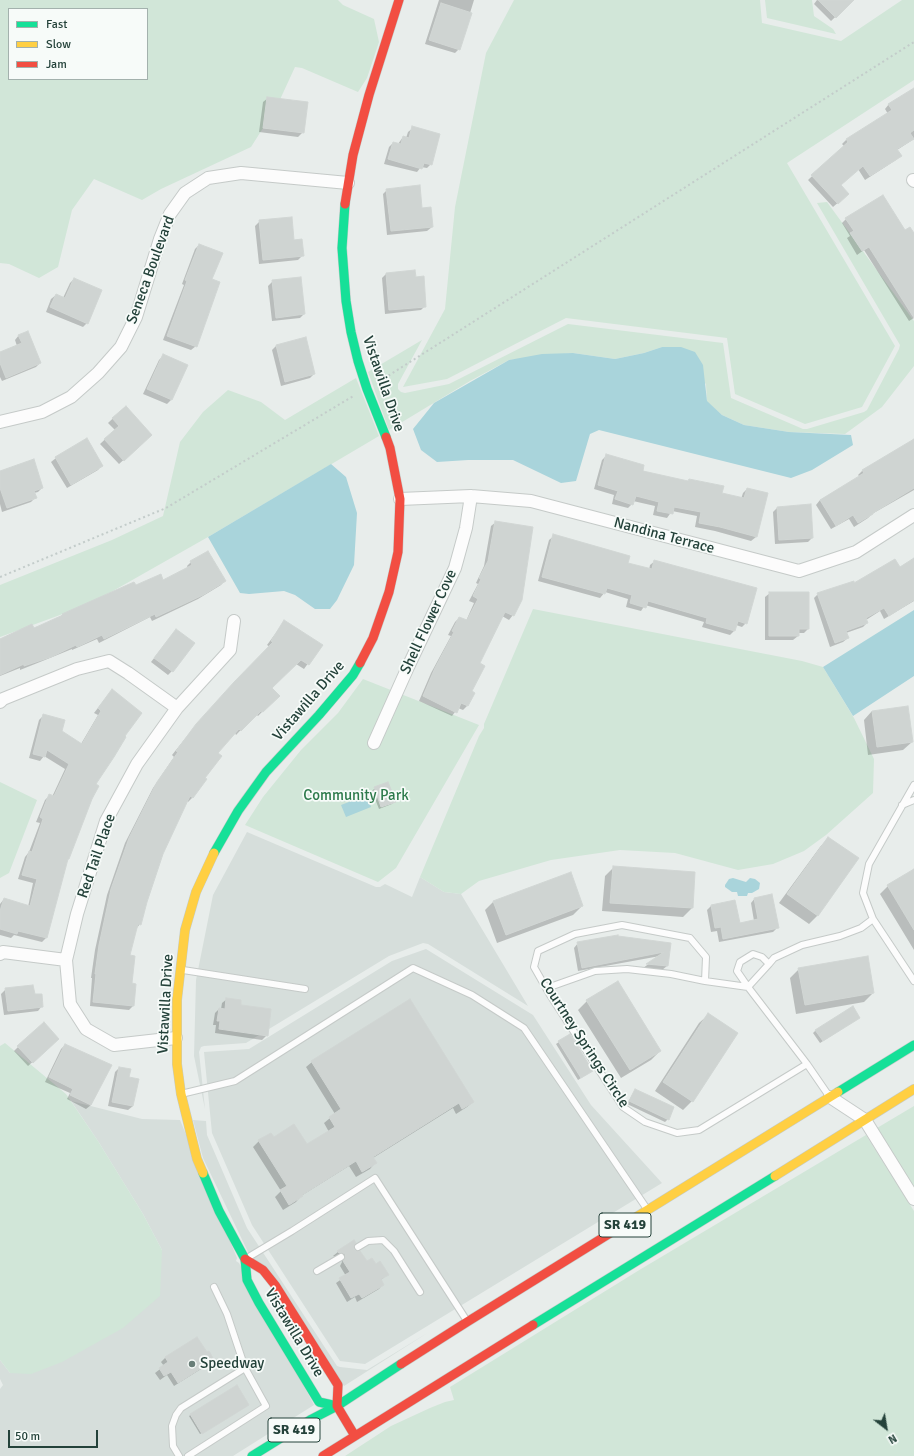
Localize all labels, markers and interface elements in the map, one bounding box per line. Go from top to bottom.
legend [8,8,148,80]
text: Fast [46,17,67,32]
text: Slow [46,37,71,52]
text: Jam [46,57,67,72]
street label: Seneca Boulevard [123,213,179,327]
street label: Vistawilla Drive [358,334,408,434]
street label: Nandina Terrace [612,514,716,558]
street label: Shell Flower Cove [397,567,461,677]
street label: Vistawilla Drive [269,657,349,745]
park label: Community Park [303,787,409,805]
street label: Red Tail Place [74,811,120,901]
street label: Vistawilla Drive [154,954,178,1054]
street label: Courtney Springs Circle [535,975,633,1111]
road number: SR 419 [599,1213,651,1237]
street label: Vistawilla Drive [260,1285,328,1381]
place label: Speedway [200,1355,264,1373]
marker: Speedway [187,1359,197,1369]
north arrow [866,1408,906,1448]
road number: SR 419 [268,1418,320,1442]
scale bar [10,1422,100,1448]
text: 50 m [15,1429,40,1444]
text: N [886,1431,899,1446]

